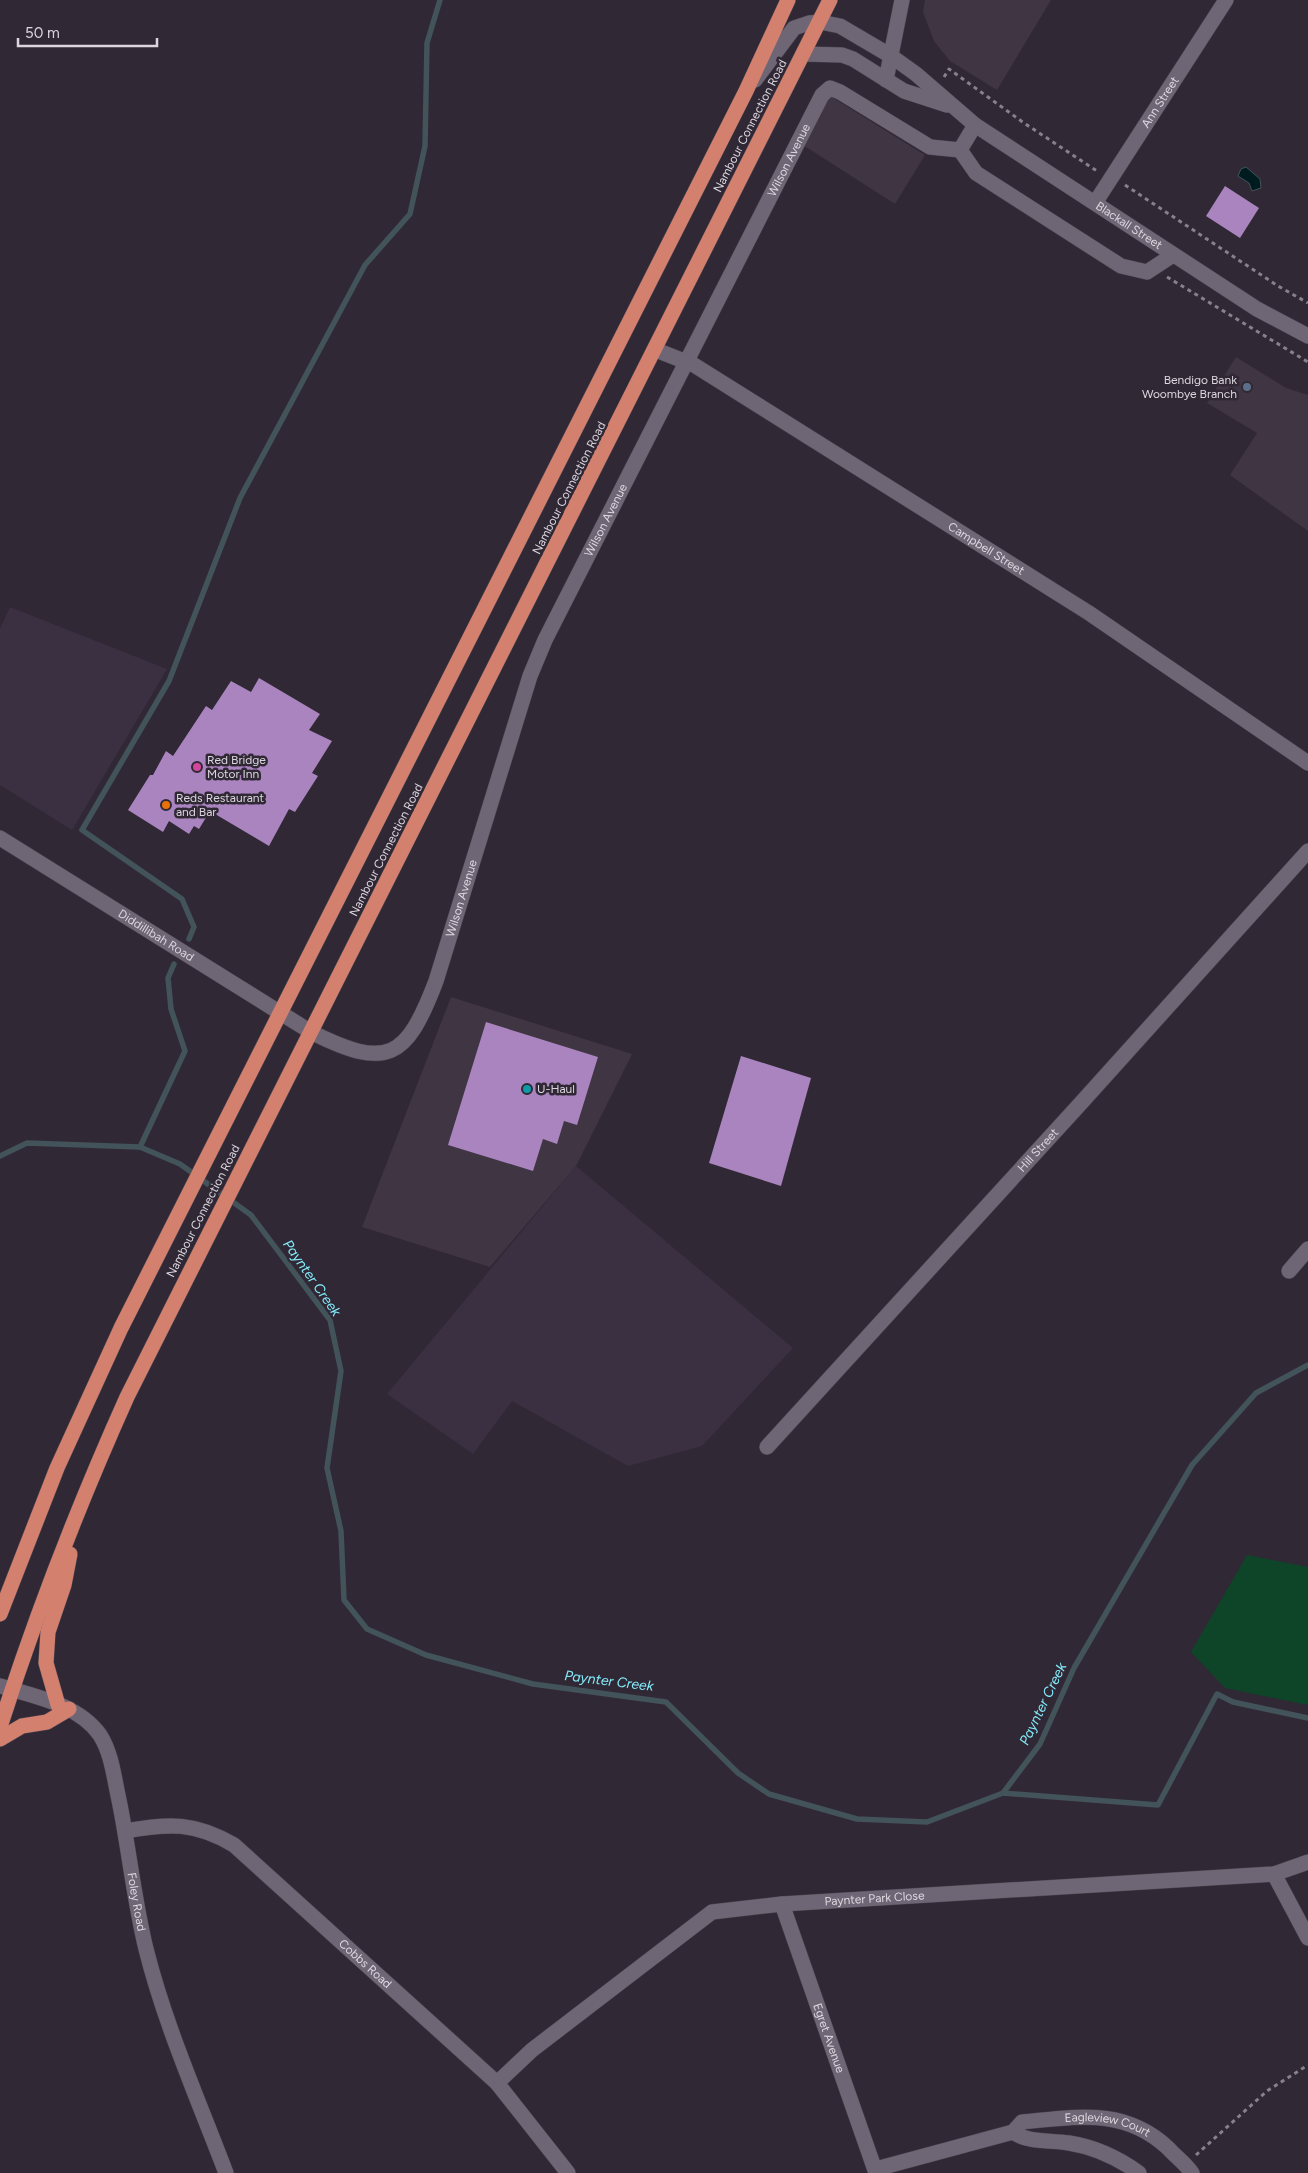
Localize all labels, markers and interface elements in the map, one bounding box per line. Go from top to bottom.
scale bar [18,15,156,47]
text: 50 m [25,24,60,42]
street label: Nambour Connection Road [710,57,790,195]
street label: Ann Street [1138,74,1182,130]
street label: Wilson Avenue [765,121,813,199]
street label: Blackall Street [1093,199,1165,252]
place label: Bendigo Bank Woombye Branch [1142,373,1237,401]
marker: Bendigo Bank Woombye Branch [1241,381,1253,393]
street label: Nambour Connection Road [529,419,609,557]
street label: Wilson Avenue [582,481,630,559]
street label: Campbell Street [945,519,1028,578]
place label: Red Bridge Motor Inn [207,753,266,781]
marker: Red Bridge Motor Inn [191,761,203,773]
street label: Nambour Connection Road [346,781,426,919]
place label: Reds Restaurant and Bar [176,791,265,819]
marker: Reds Restaurant and Bar [160,799,172,811]
street label: Wilson Avenue [443,858,480,939]
street label: Diddillibah Road [116,907,197,964]
place label: U-Haul [537,1082,575,1096]
marker: U-Haul [521,1083,533,1095]
street label: Hill Street [1015,1125,1062,1175]
street label: Nambour Connection Road [163,1142,243,1280]
water label: Paynter Creek [279,1236,345,1321]
water label: Paynter Creek [1016,1659,1071,1748]
water label: Paynter Creek [564,1667,656,1695]
street label: Foley Road [125,1871,149,1932]
street label: Paynter Park Close [824,1888,925,1908]
street label: Cobbs Road [336,1936,394,1991]
street label: Egret Avenue [810,2001,848,2075]
street label: Eagleview Court [1064,2110,1153,2140]

